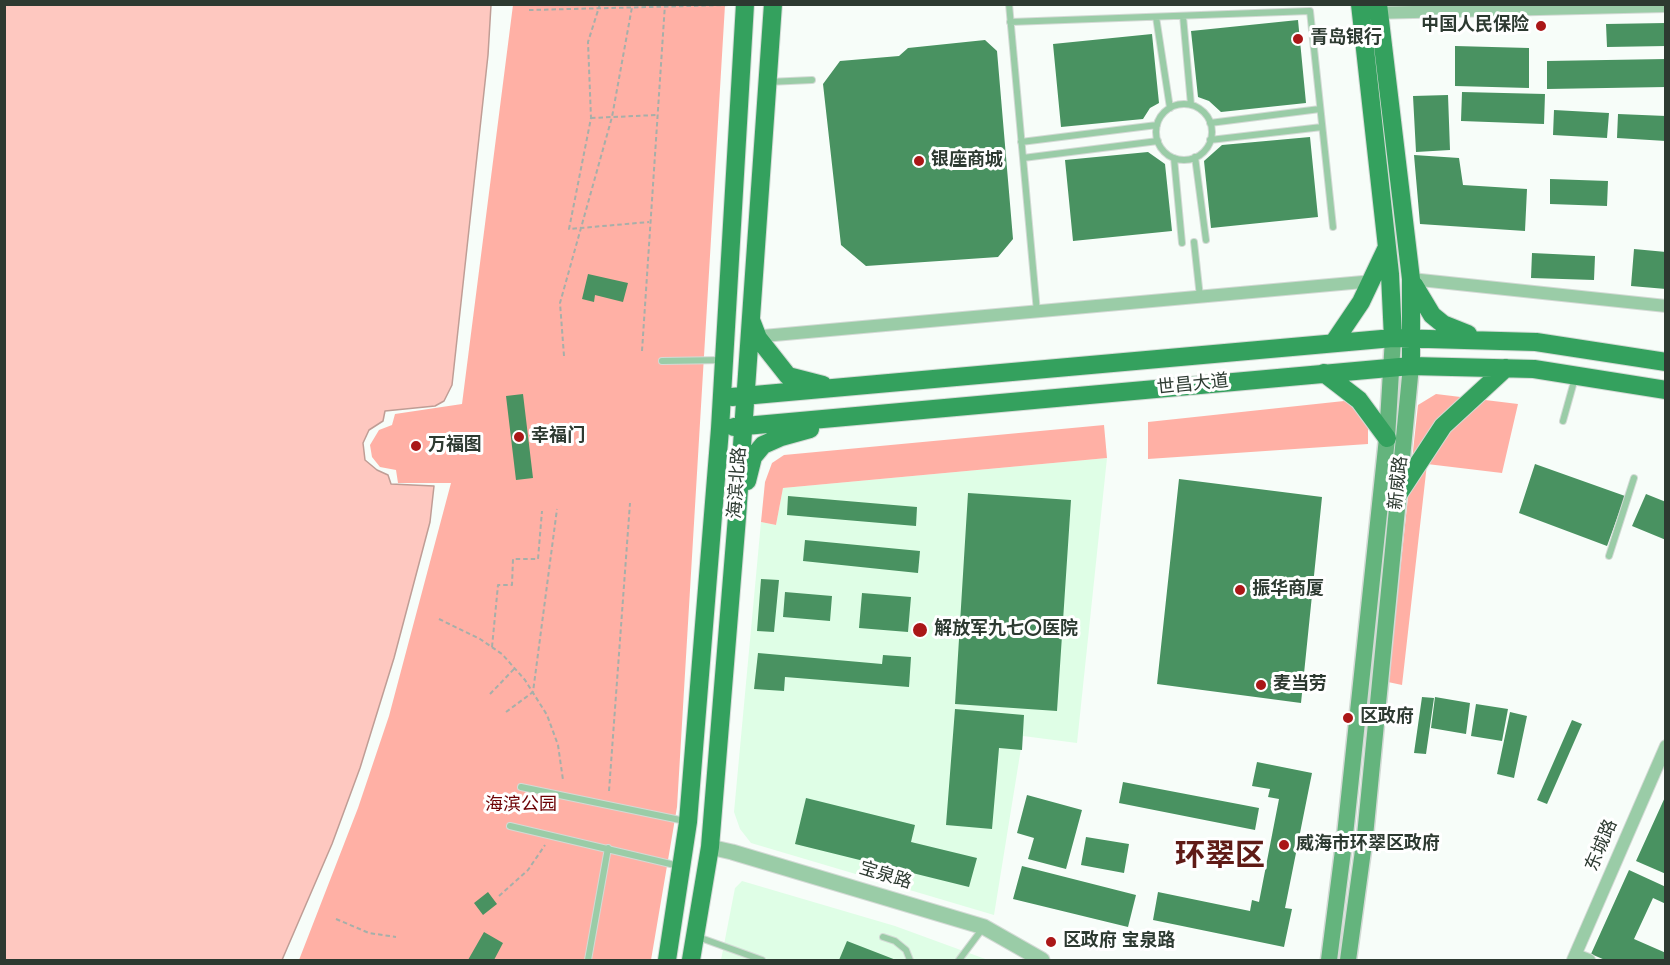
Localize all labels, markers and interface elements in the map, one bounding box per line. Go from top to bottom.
place label: 中国人民保险 [1421,15,1529,37]
marker: 中国人民保险 [1534,19,1548,33]
place label: 青岛银行 [1310,28,1382,50]
marker: 青岛银行 [1291,32,1305,46]
place label: 银座商城 [931,150,1003,172]
marker: 银座商城 [912,154,926,168]
street label: 世昌大道 [1156,371,1230,401]
place label: 幸福门 [531,426,585,448]
marker: 幸福门 [512,430,526,444]
place label: 万福图 [428,435,482,457]
marker: 万福图 [409,439,423,453]
street label: 海滨北路 [726,446,752,520]
street label: 新威路 [1386,455,1414,511]
place label: 振华商厦 [1252,579,1324,601]
marker: 振华商厦 [1233,583,1247,597]
place label: 解放军九七〇医院 [934,619,1078,641]
marker: 解放军九七〇医院 [911,621,929,639]
place label: 麦当劳 [1273,674,1327,696]
marker: 麦当劳 [1254,678,1268,692]
place label: 区政府 [1360,707,1414,729]
marker: 区政府 [1341,711,1355,725]
park label: 海滨公园 [485,795,557,817]
street label: 东城路 [1583,817,1623,875]
place label: 威海市环翠区政府 [1296,834,1440,856]
marker: 威海市环翠区政府 [1277,838,1291,852]
district label: 环翠区 [1175,841,1265,877]
street label: 宝泉路 [856,859,914,895]
place label: 区政府 宝泉路 [1063,931,1175,953]
marker: 区政府 宝泉路 [1044,935,1058,949]

